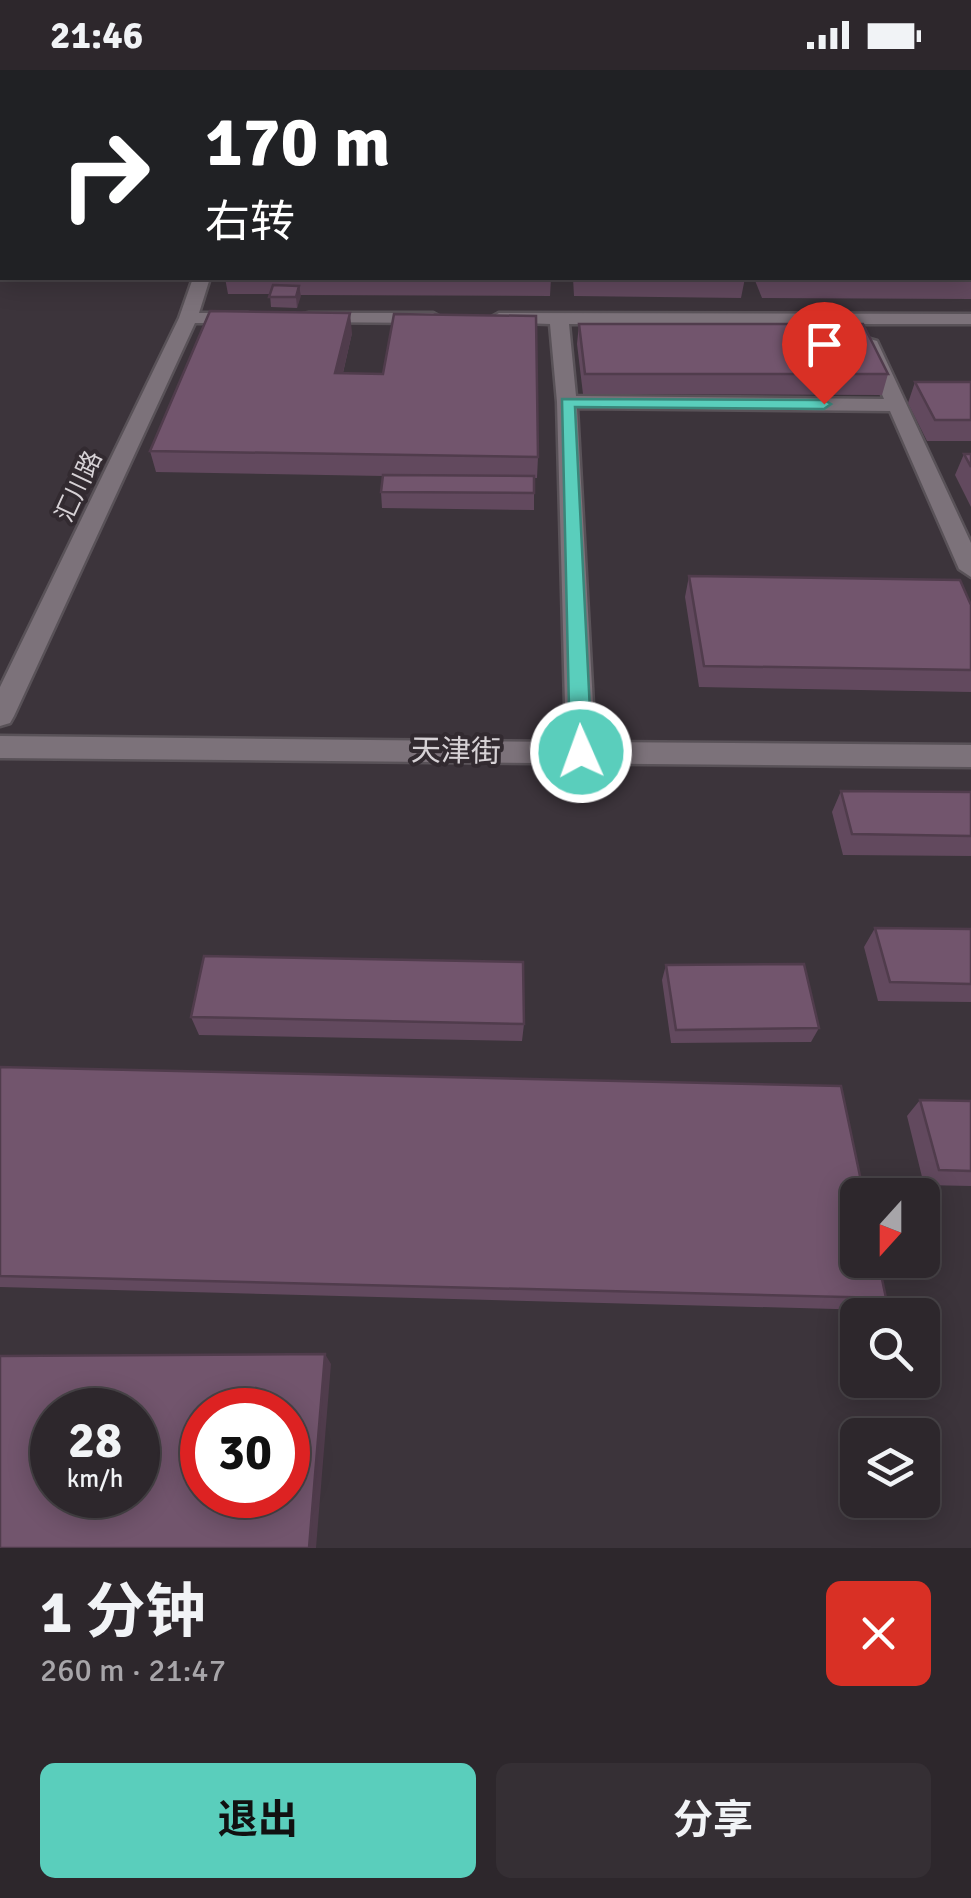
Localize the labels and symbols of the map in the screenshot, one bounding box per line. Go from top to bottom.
pin [782,302,867,405]
street label: 汇川路 [49,446,108,527]
position arrow [529,700,633,804]
street label: 天津街 [411,732,501,771]
north arrow [840,1178,940,1278]
speed limit sign: 30 [180,1388,310,1518]

